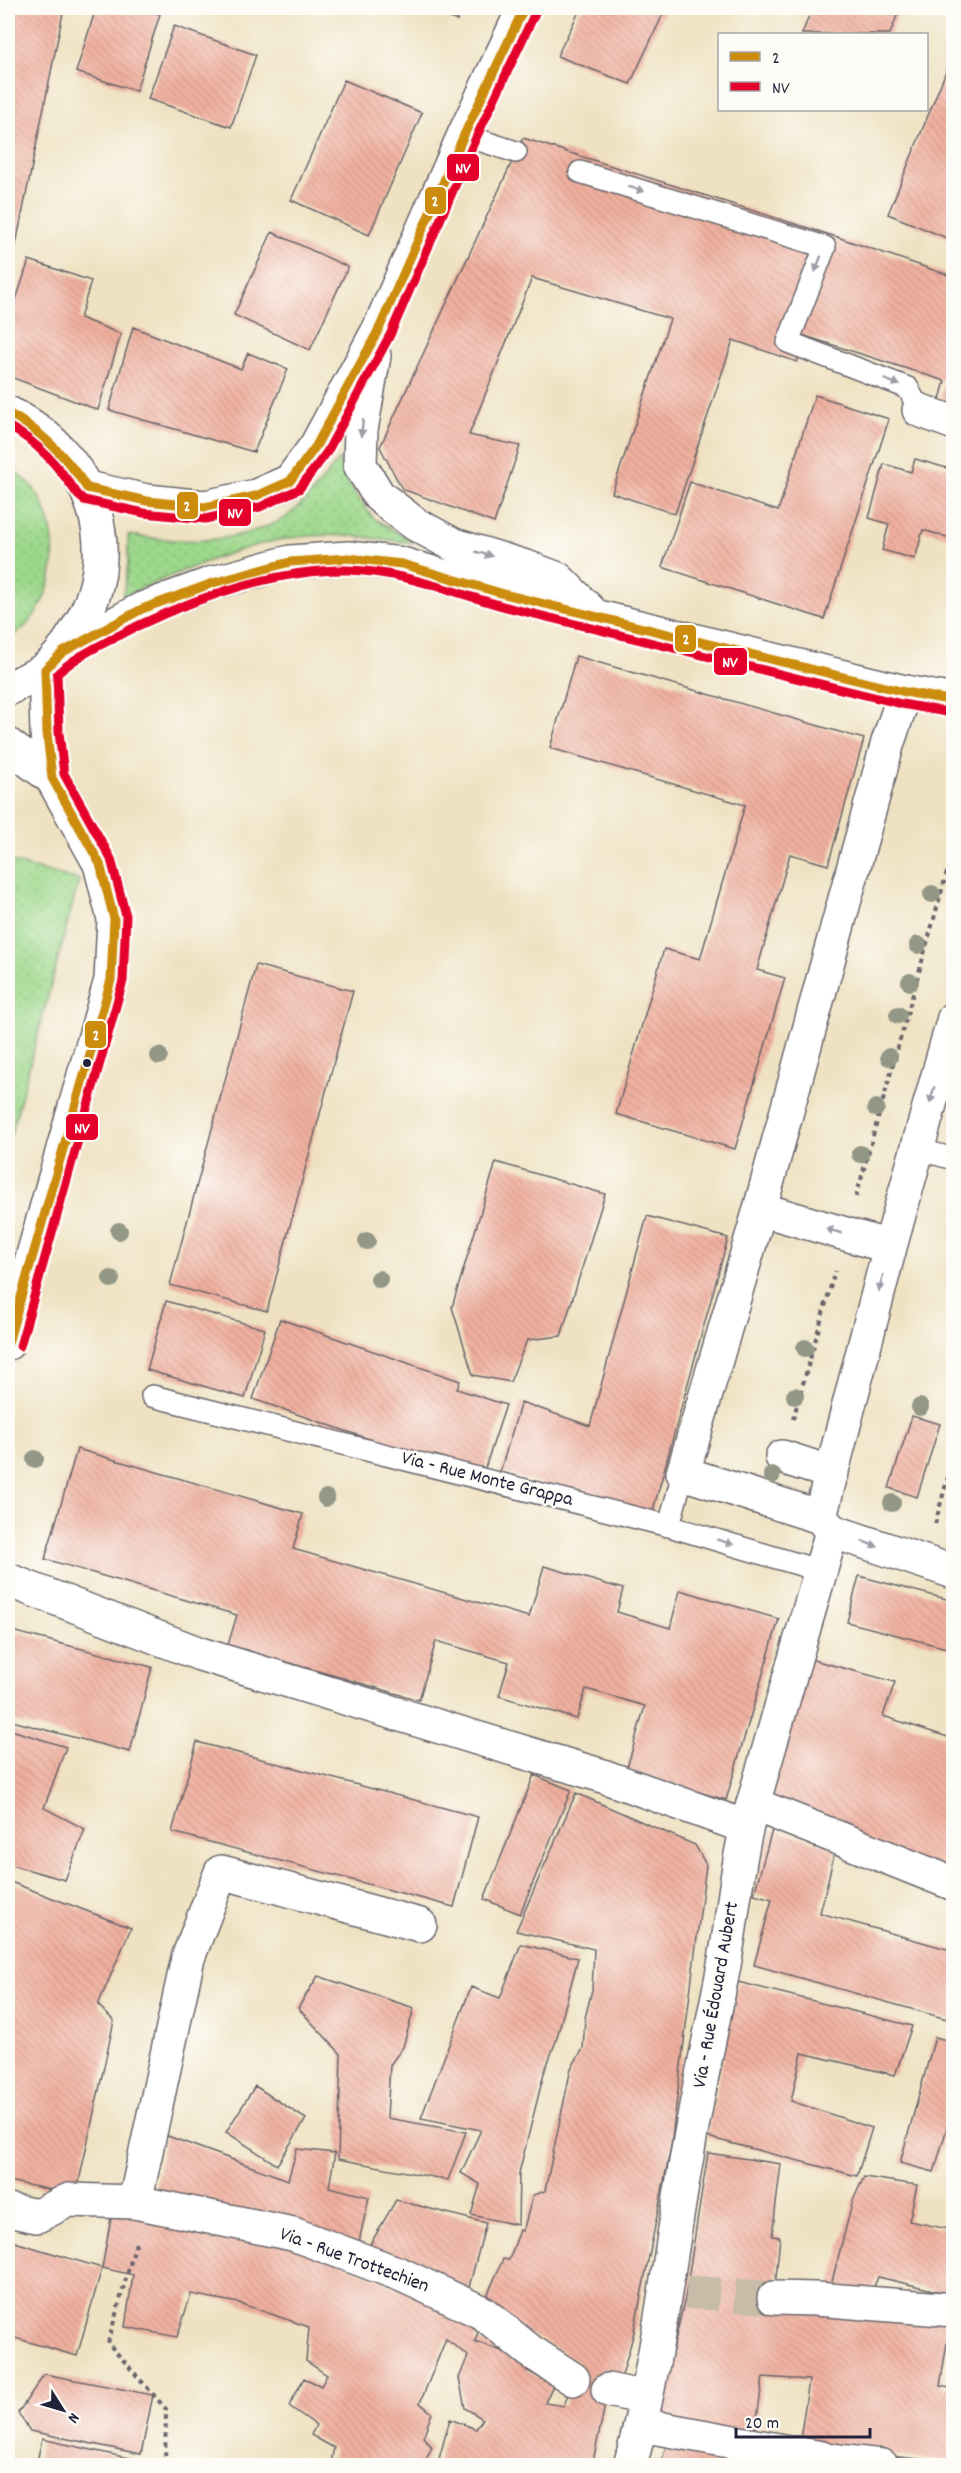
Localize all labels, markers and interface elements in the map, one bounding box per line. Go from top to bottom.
legend [718,33,928,111]
text: 2 [772,47,780,72]
text: NV [772,77,790,102]
line badge: NV [446,153,480,182]
text: NV [455,158,471,181]
one-way arrow [627,185,645,194]
line badge: 2 [424,186,447,215]
text: 2 [432,191,439,214]
one-way arrow [813,255,822,273]
one-way arrow [884,377,902,387]
one-way arrow [358,419,367,438]
line badge: 2 [176,491,199,520]
text: 2 [184,496,191,519]
line badge: NV [218,498,252,527]
text: NV [227,503,243,526]
one-way arrow [475,550,493,559]
line badge: 2 [674,624,697,653]
text: 2 [683,629,690,652]
line badge: NV [713,647,748,676]
text: NV [722,652,738,675]
line badge: 2 [84,1020,107,1049]
text: 2 [93,1025,100,1048]
unlabelled marker [81,1057,93,1069]
one-way arrow [927,1086,937,1104]
line badge: NV [65,1113,99,1141]
text: NV [74,1118,90,1141]
one-way arrow [825,1226,843,1235]
one-way arrow [876,1274,885,1292]
street label: Via - Rue Monte Grappa [398,1445,576,1515]
one-way arrow [716,1538,734,1547]
one-way arrow [861,1540,879,1550]
street label: Via - Rue Édouard Aubert [687,1900,747,2090]
street label: Via - Rue Trottechien [275,2221,433,2301]
north arrow [33,2380,93,2440]
scale bar [736,2401,870,2439]
text: N [61,2407,85,2428]
text: 20 m [745,2412,779,2437]

